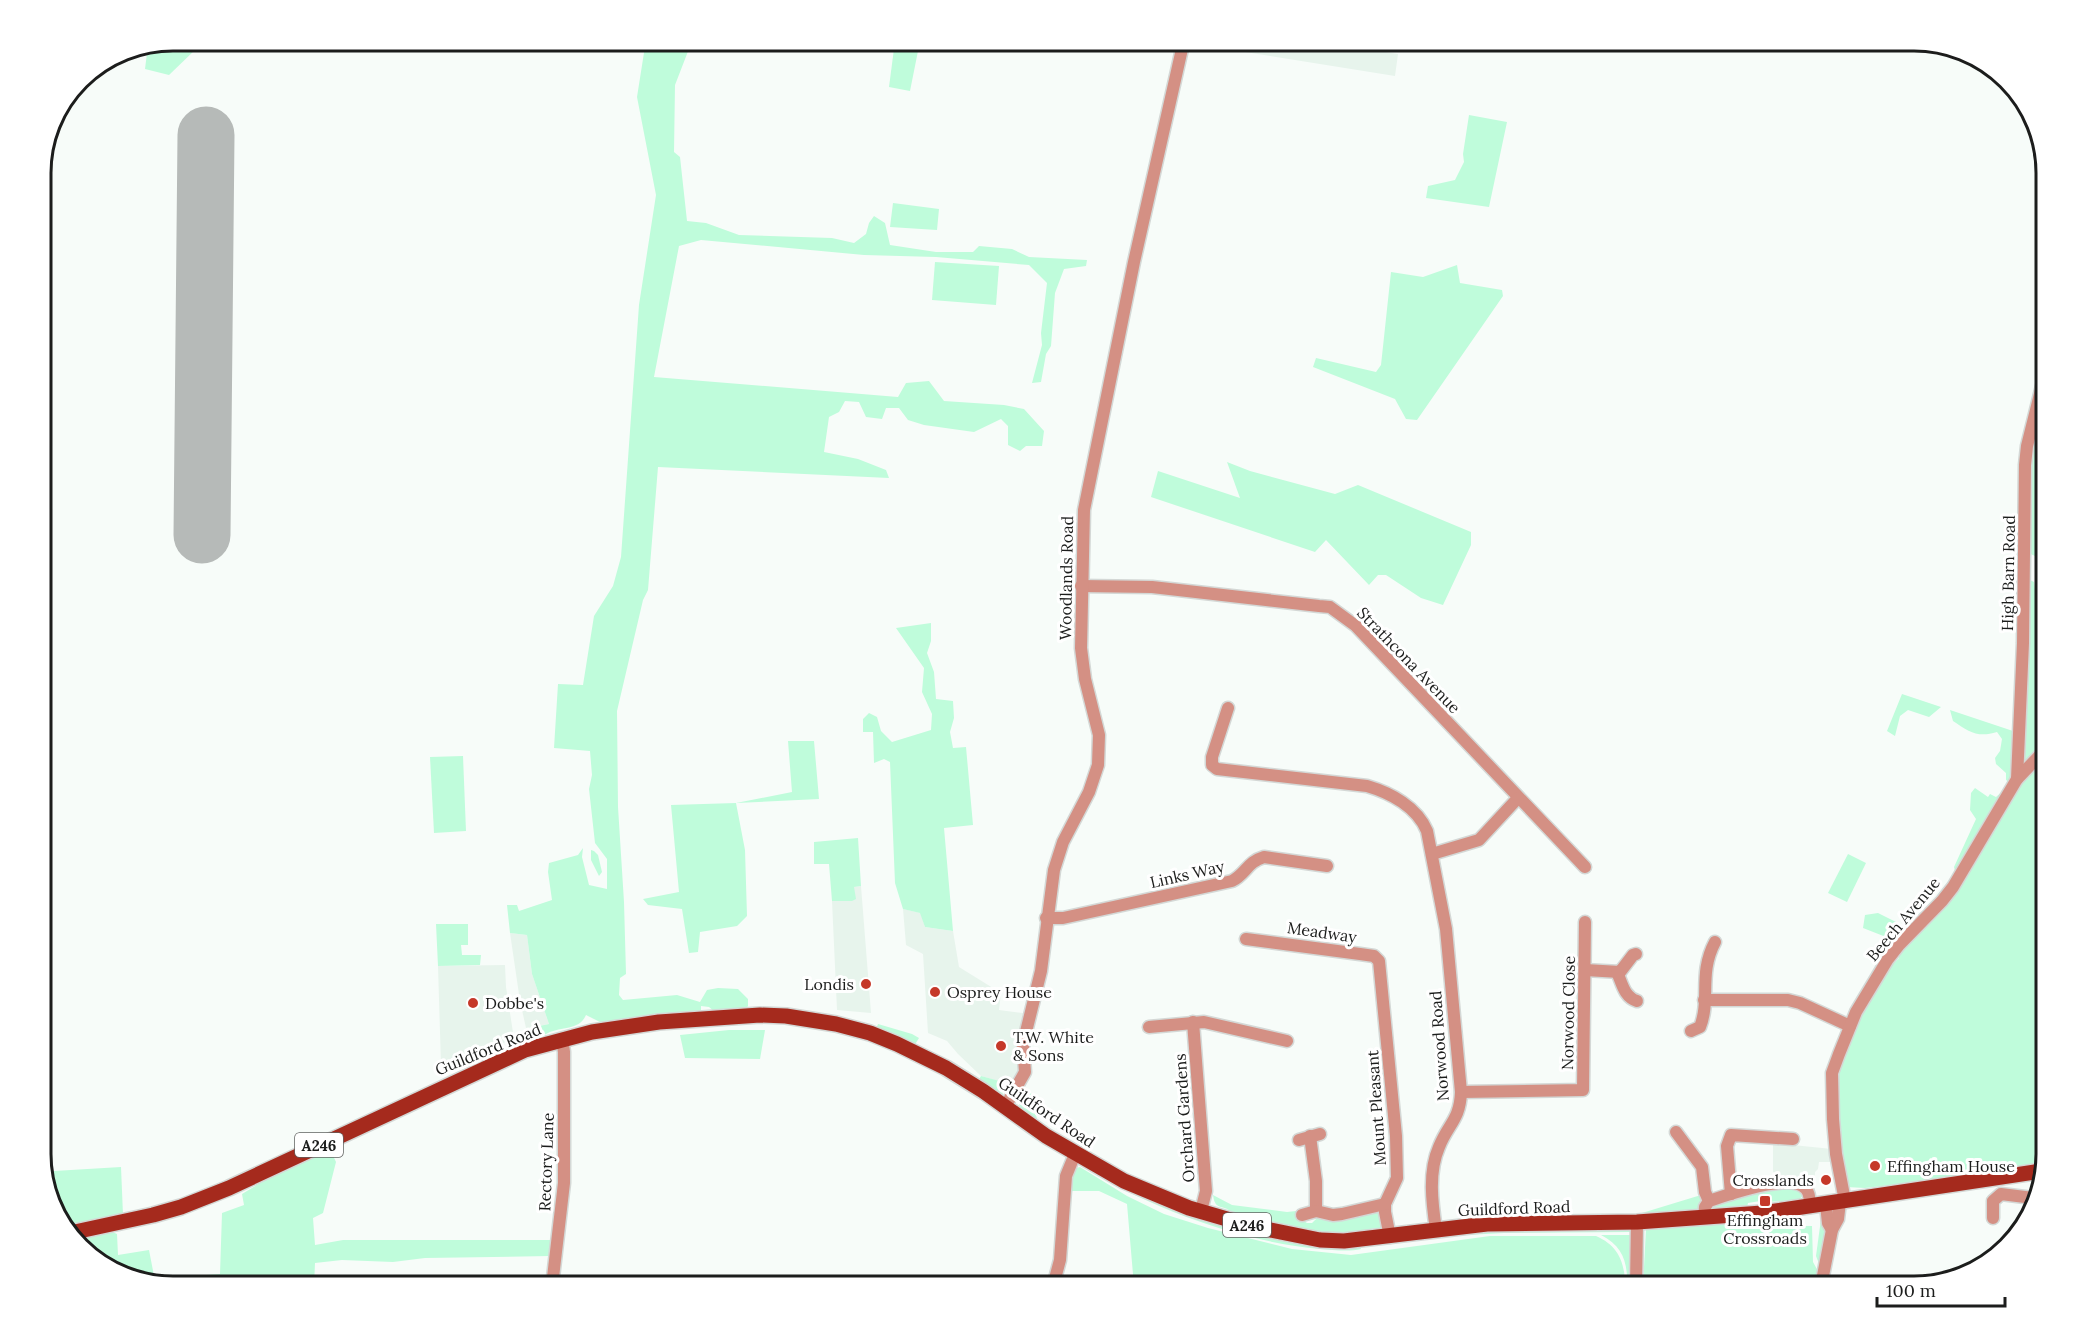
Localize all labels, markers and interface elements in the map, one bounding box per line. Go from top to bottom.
street label: High Barn Road [1997,514,2019,631]
street label: Woodlands Road [1055,515,1077,640]
street label: Strathcona Avenue [1353,603,1465,718]
street label: Links Way [1148,856,1227,892]
street label: Beech Avenue [1862,873,1944,965]
street label: Meadway [1286,917,1359,947]
street label: Norwood Close [1557,955,1579,1070]
place label: Londis [804,974,854,994]
marker: Londis [859,977,873,991]
place label: Osprey House [947,982,1052,1002]
marker: Osprey House [928,985,942,999]
street label: Norwood Road [1425,990,1453,1102]
place label: Dobbe's [485,993,544,1013]
marker: Dobbe's [466,996,480,1010]
street label: Guildford Road [432,1018,544,1079]
place label: T.W. White & Sons [1013,1027,1094,1065]
marker: T.W. White & Sons [994,1039,1008,1053]
street label: Mount Pleasant [1362,1049,1390,1166]
street label: Orchard Gardens [1170,1053,1198,1183]
street label: Guildford Road [995,1072,1100,1152]
street label: Rectory Lane [534,1112,558,1212]
road number: A246 [295,1133,343,1157]
place label: Effingham House [1887,1156,2015,1176]
marker: Effingham House [1868,1159,1882,1173]
place label: Crosslands [1733,1170,1814,1190]
marker: Crosslands [1819,1173,1833,1187]
marker: Effingham Crossroads [1758,1194,1772,1208]
street label: Guildford Road [1457,1196,1571,1220]
place label: Effingham Crossroads [1723,1210,1807,1248]
road number: A246 [1223,1213,1271,1237]
scale bar [1877,1270,2004,1308]
text: 100 m [1886,1279,1936,1302]

